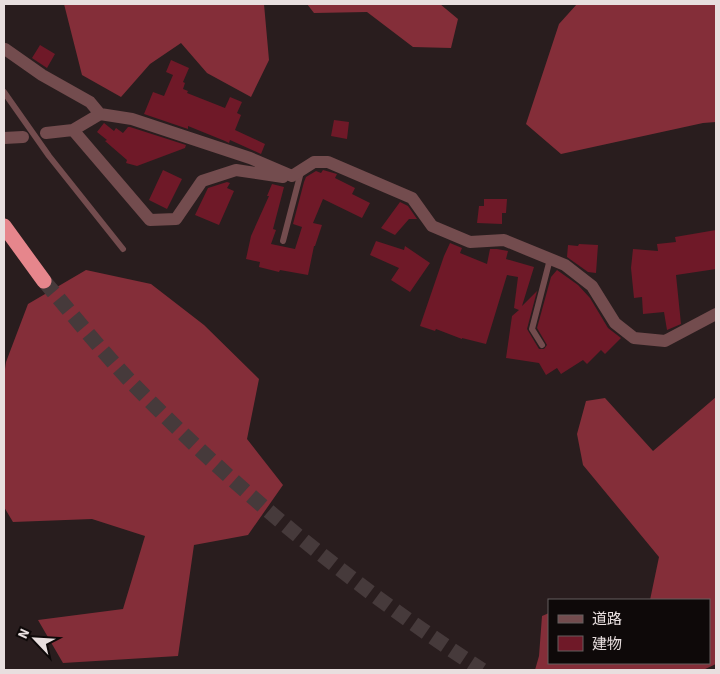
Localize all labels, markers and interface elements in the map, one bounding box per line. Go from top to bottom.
legend [548,599,710,664]
text: 道路 [592,609,622,630]
north arrow [10,614,60,664]
text: N [13,625,35,642]
text: 建物 [592,634,622,655]

